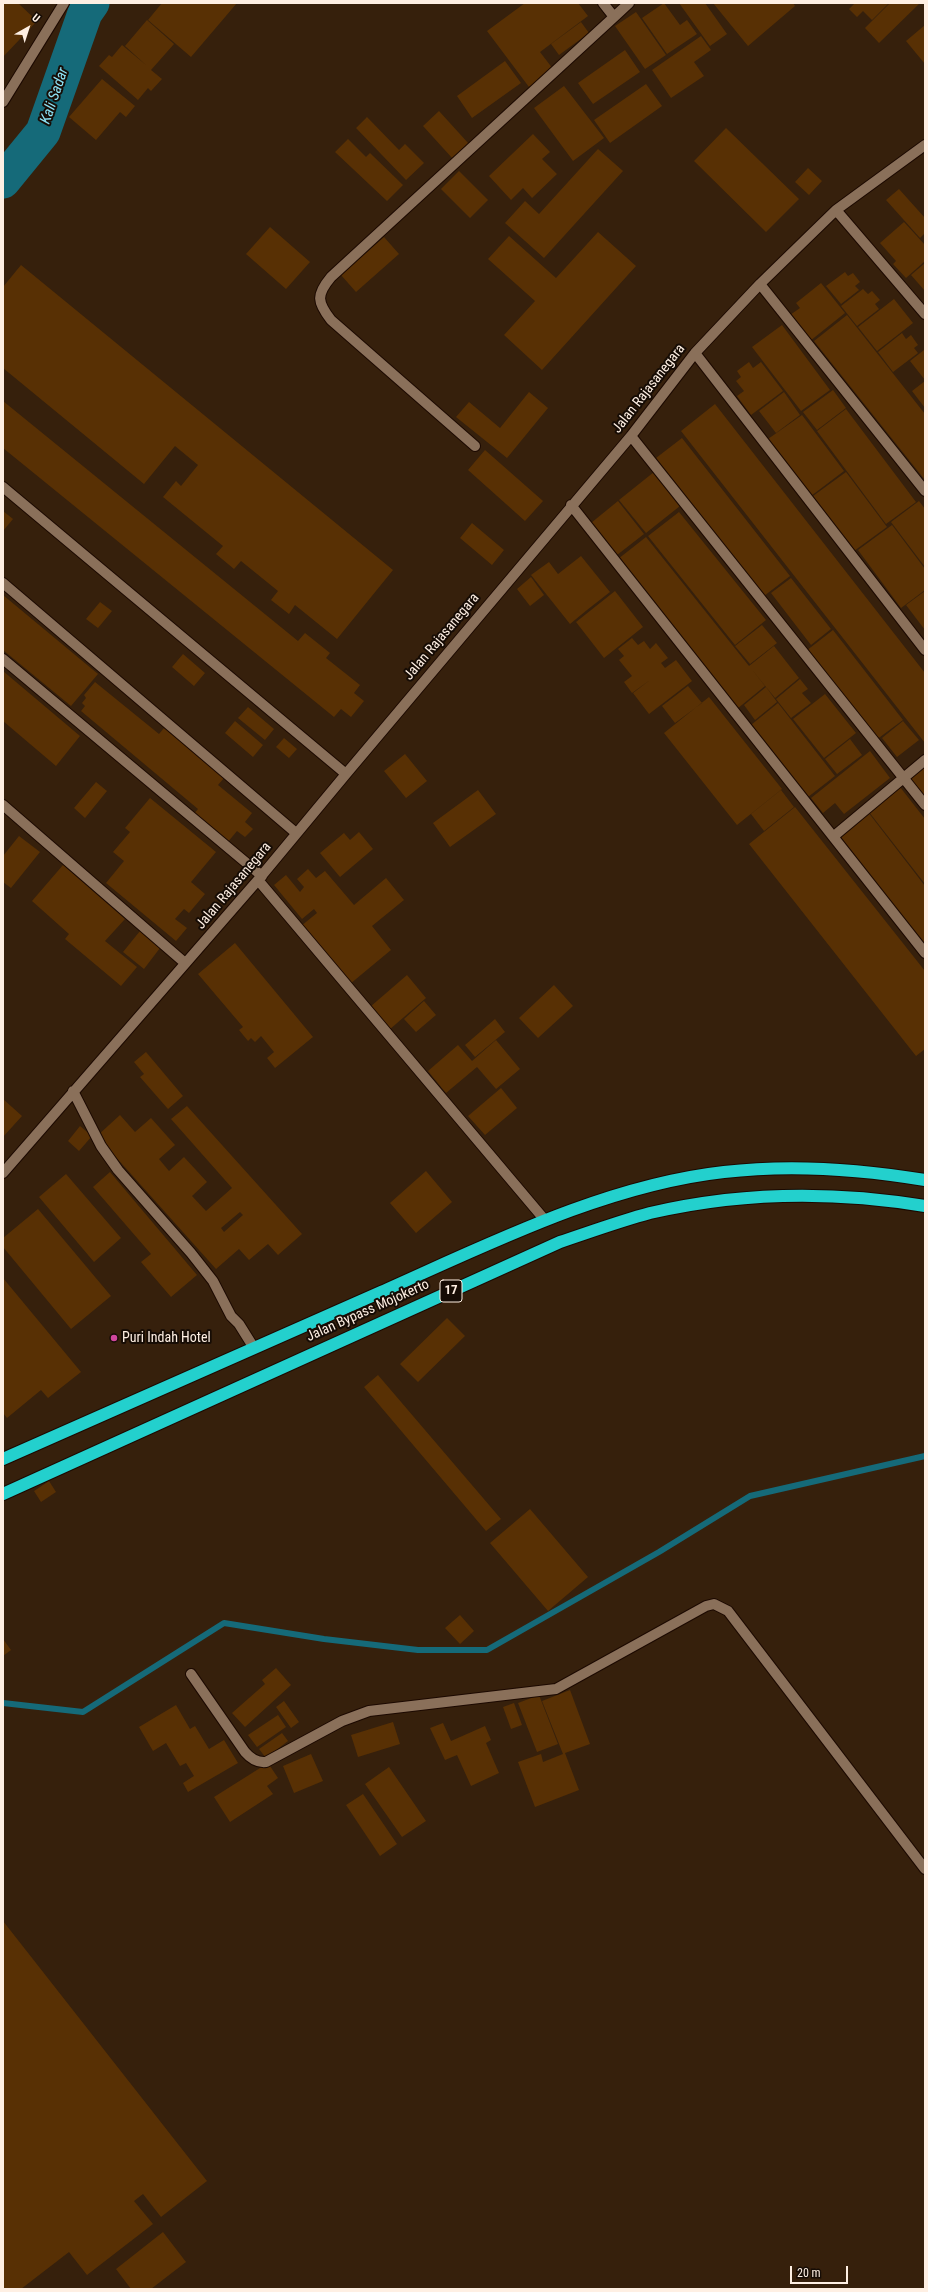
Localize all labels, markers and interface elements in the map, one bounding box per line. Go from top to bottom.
north arrow [8,8,48,48]
text: U [29,11,42,25]
water label: Kali Sadar [37,66,73,126]
street label: Jalan Rajasanegara [609,341,689,437]
street label: Jalan Rajasanegara [401,590,483,684]
street label: Jalan Rajasanegara [193,839,275,933]
street label: Jalan Bypass Mojokerto [304,1276,432,1346]
road number: 17 [440,1280,462,1302]
place label: Puri Indah Hotel [122,1330,211,1346]
marker: Puri Indah Hotel [109,1333,119,1343]
scale bar [792,2258,850,2284]
text: 20 m [797,2266,821,2280]

